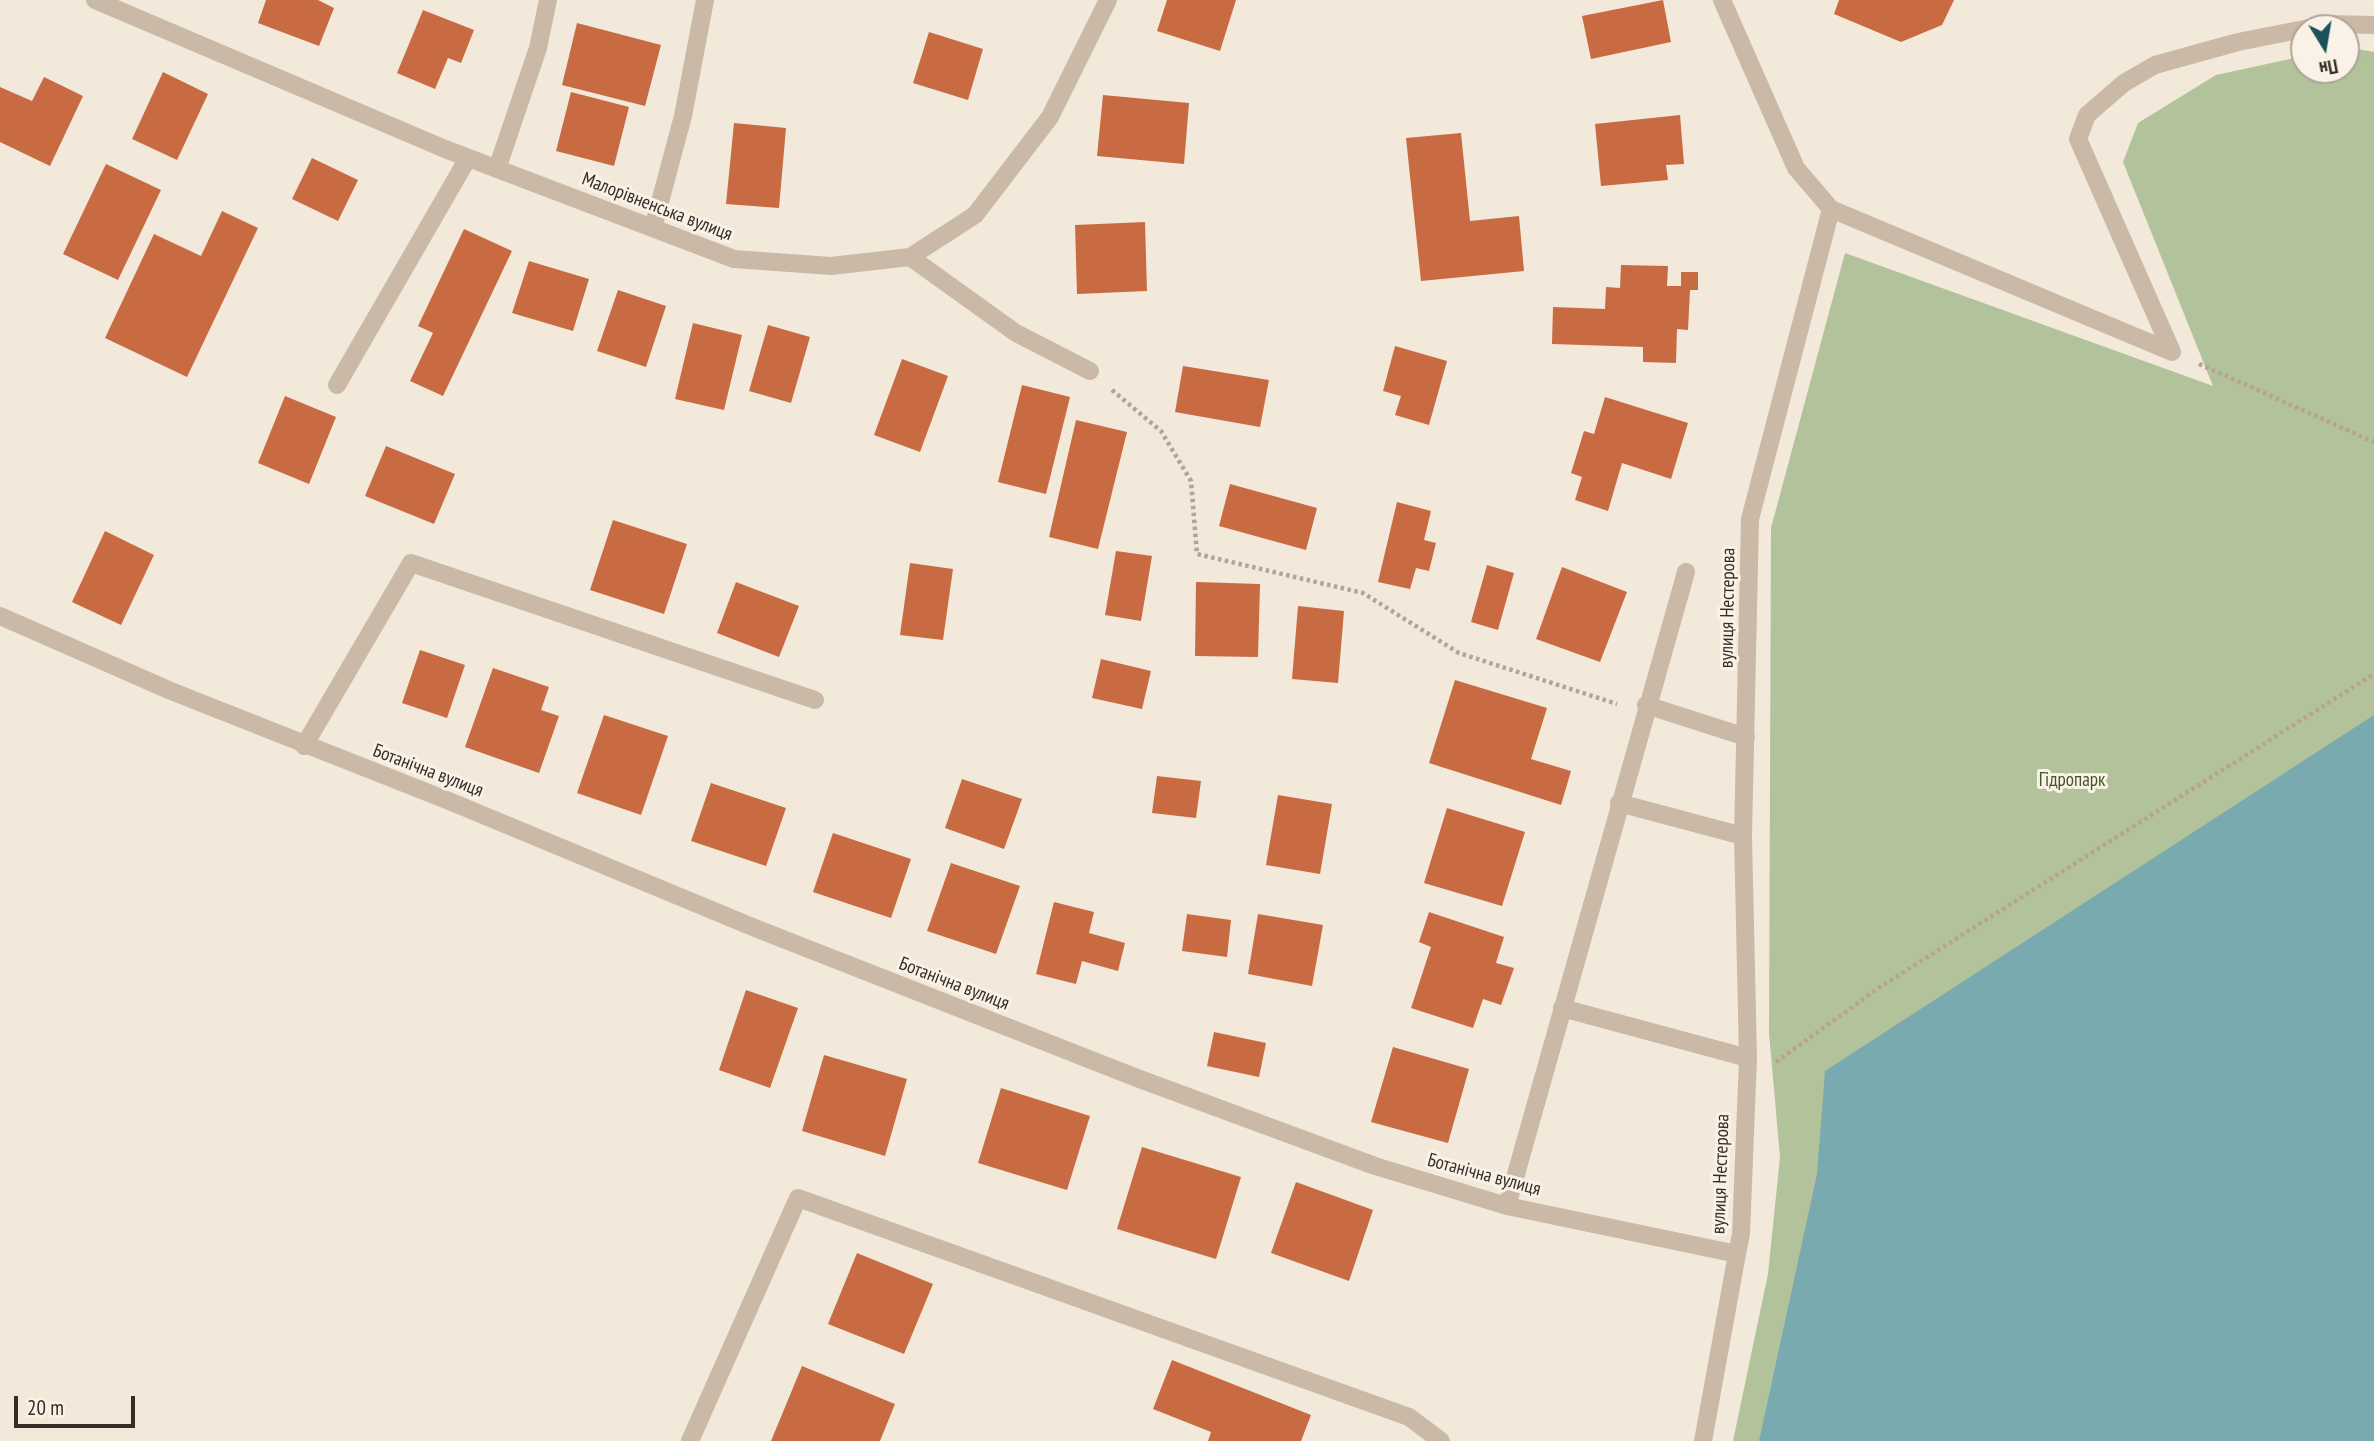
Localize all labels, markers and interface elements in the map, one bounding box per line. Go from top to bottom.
north arrow [2290,14,2360,84]
text: Пн [2317,54,2340,81]
street label: Малорівненська вулиця [579,168,735,246]
street label: вулиця Нестерова [1716,548,1740,668]
street label: Ботанічна вулиця [370,740,486,802]
park label: Гідропарк [2039,770,2105,792]
street label: Ботанічна вулиця [896,953,1012,1015]
street label: вулиця Нестерова [1708,1113,1734,1235]
street label: Ботанічна вулиця [1425,1149,1543,1201]
scale bar [18,1382,138,1426]
text: 20 m [27,1394,64,1421]

